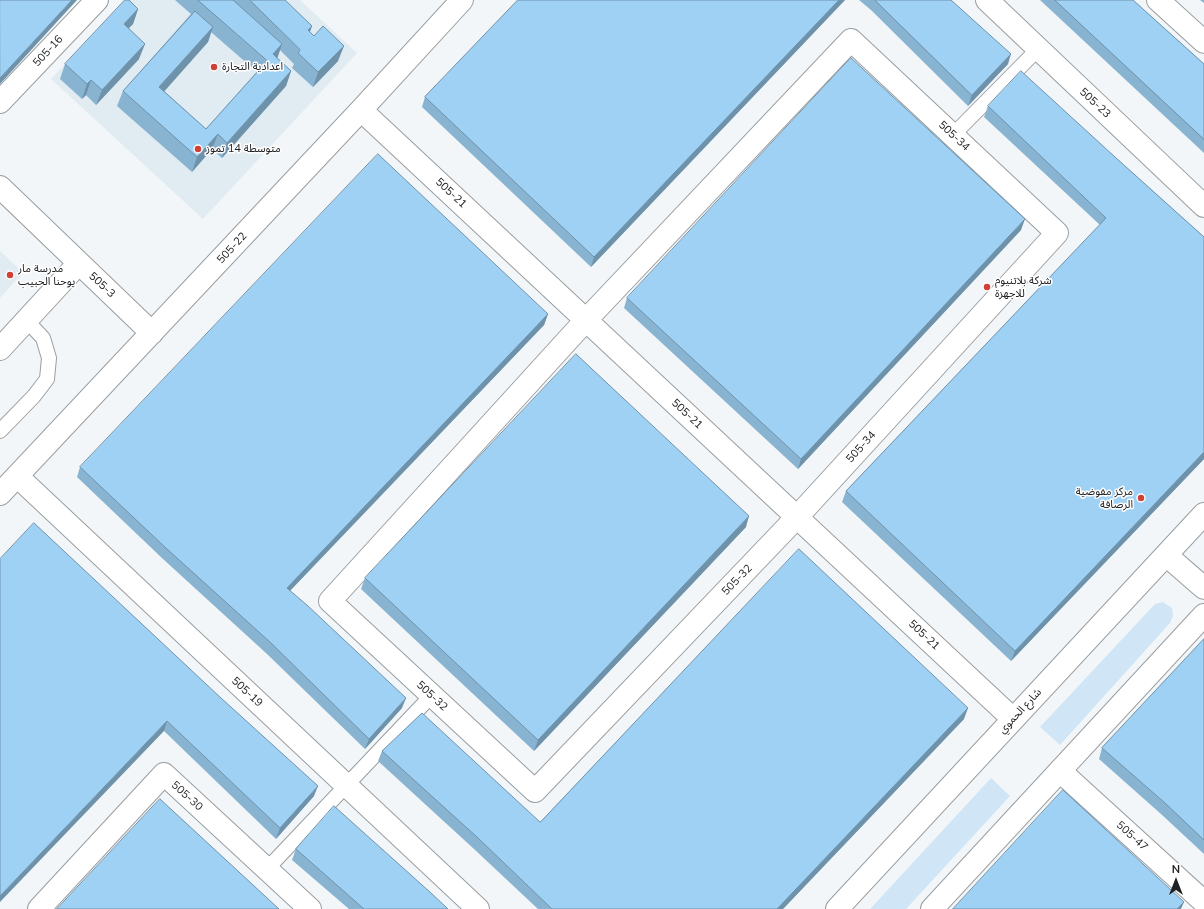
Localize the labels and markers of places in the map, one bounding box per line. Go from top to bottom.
place label: اعدادية التجارة [222,60,283,74]
marker: اعدادية التجارة [209,62,219,72]
place label: متوسطة 14 تموز [206,142,281,156]
marker: متوسطة 14 تموز [193,144,203,154]
place label: مدرسة مار يوحنا الحبيب [18,262,75,288]
marker: مدرسة مار يوحنا الحبيب [5,270,15,280]
place label: شركة بلاتنيوم للاجهزة [995,274,1052,300]
marker: شركة بلاتنيوم للاجهزة [982,282,992,292]
place label: مركز مفوضية الرصافة [1076,485,1133,511]
marker: مركز مفوضية الرصافة [1136,493,1146,503]

